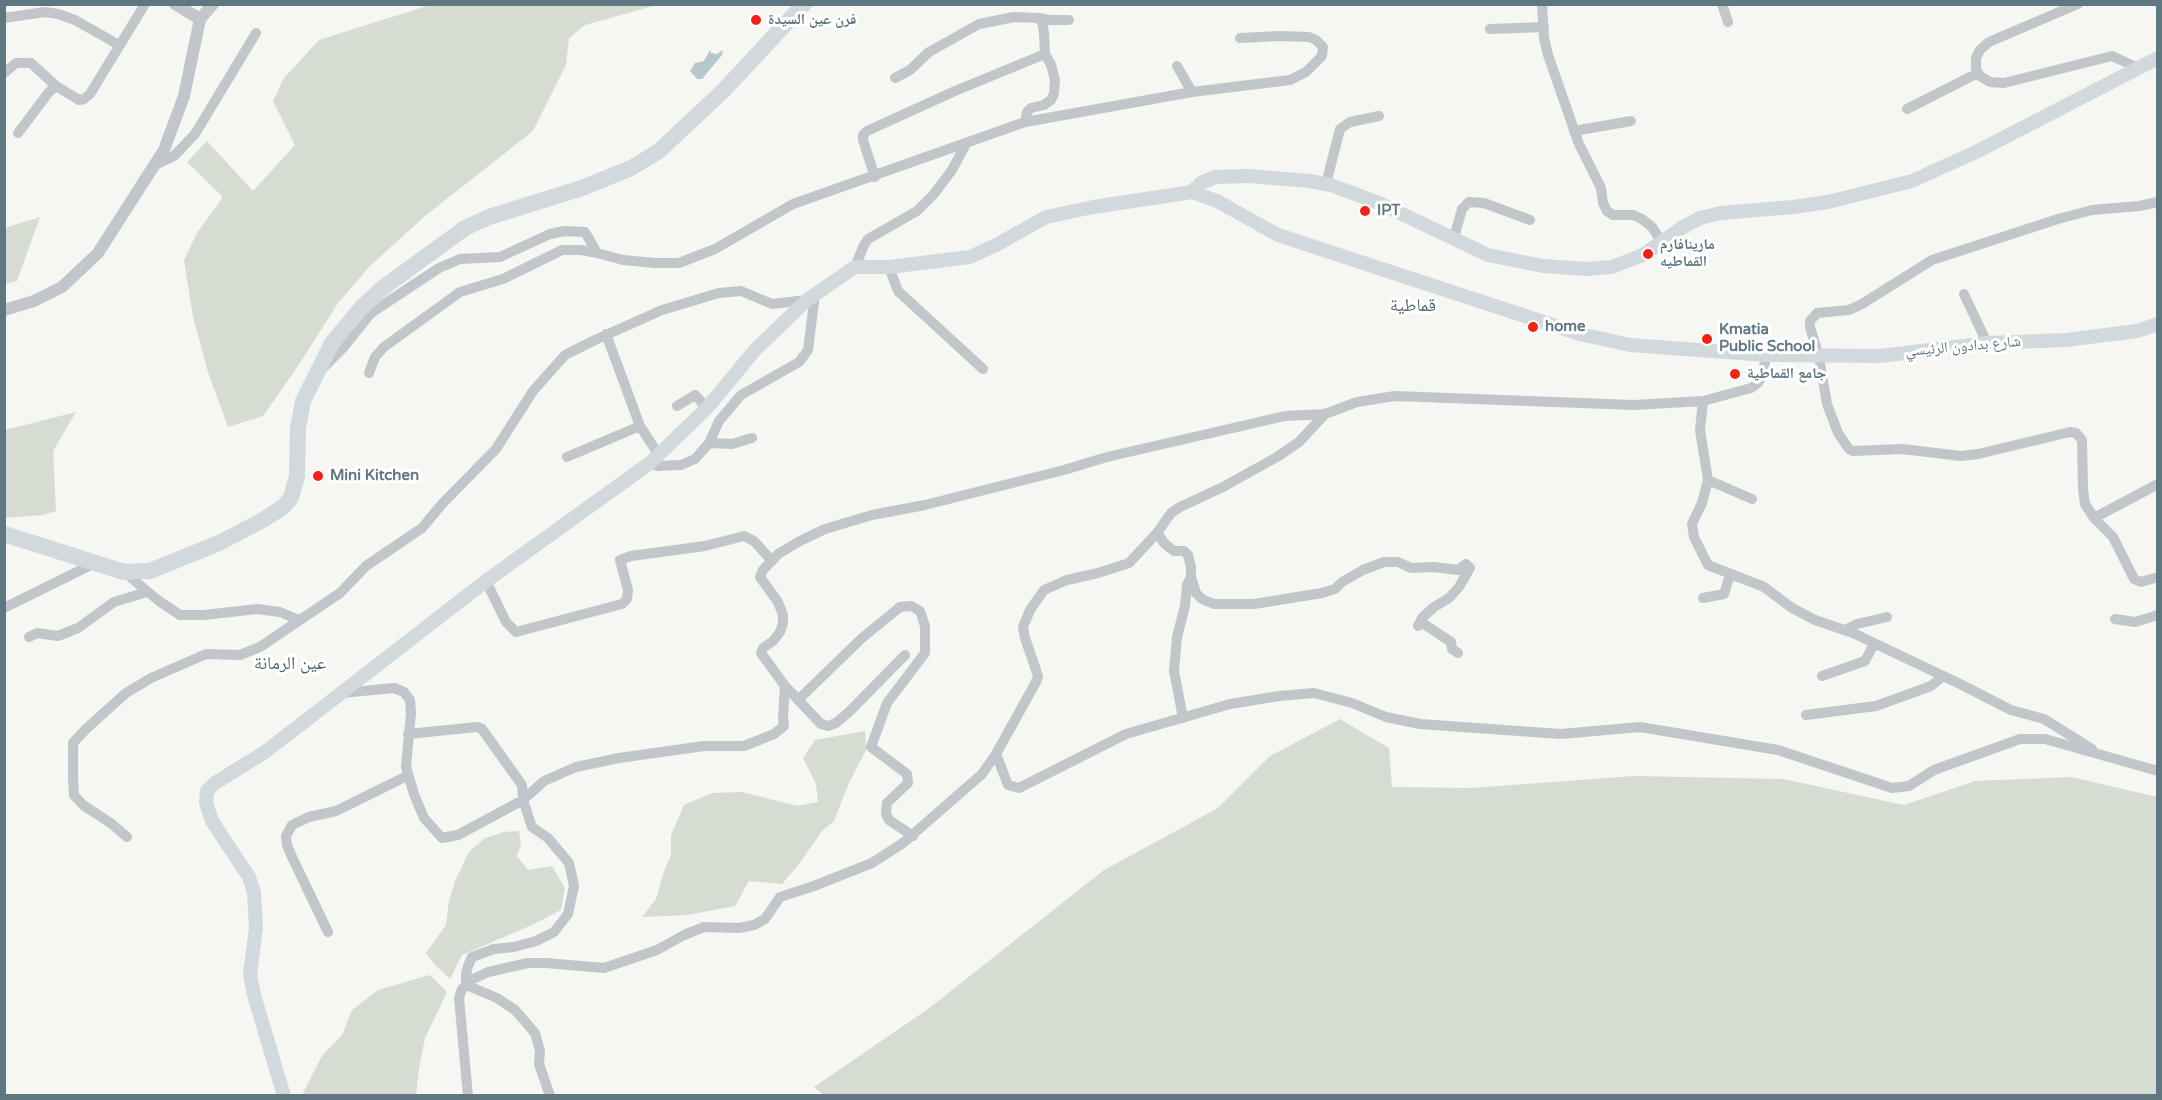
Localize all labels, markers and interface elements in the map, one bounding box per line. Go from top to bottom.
place label: فرن عين السيدة [768,11,856,29]
marker: فرن عين السيدة [749,13,763,27]
place label: IPT [1377,202,1400,220]
marker: IPT [1358,204,1372,218]
place label: مارينافارم القماطيه [1660,236,1715,271]
marker: مارينافارم القماطيه [1641,247,1655,261]
district label: قماطية [1390,295,1436,317]
place label: home [1545,318,1586,336]
marker: home [1526,320,1540,334]
place label: Kmatia Public School [1719,321,1815,356]
marker: Kmatia Public School [1700,332,1714,346]
street label: شارع بدادون الرئيسي [1905,333,2021,361]
place label: جامع القماطية [1747,365,1826,383]
marker: جامع القماطية [1728,367,1742,381]
place label: Mini Kitchen [330,467,419,485]
marker: Mini Kitchen [311,469,325,483]
district label: عين الرمانة [254,653,326,675]

